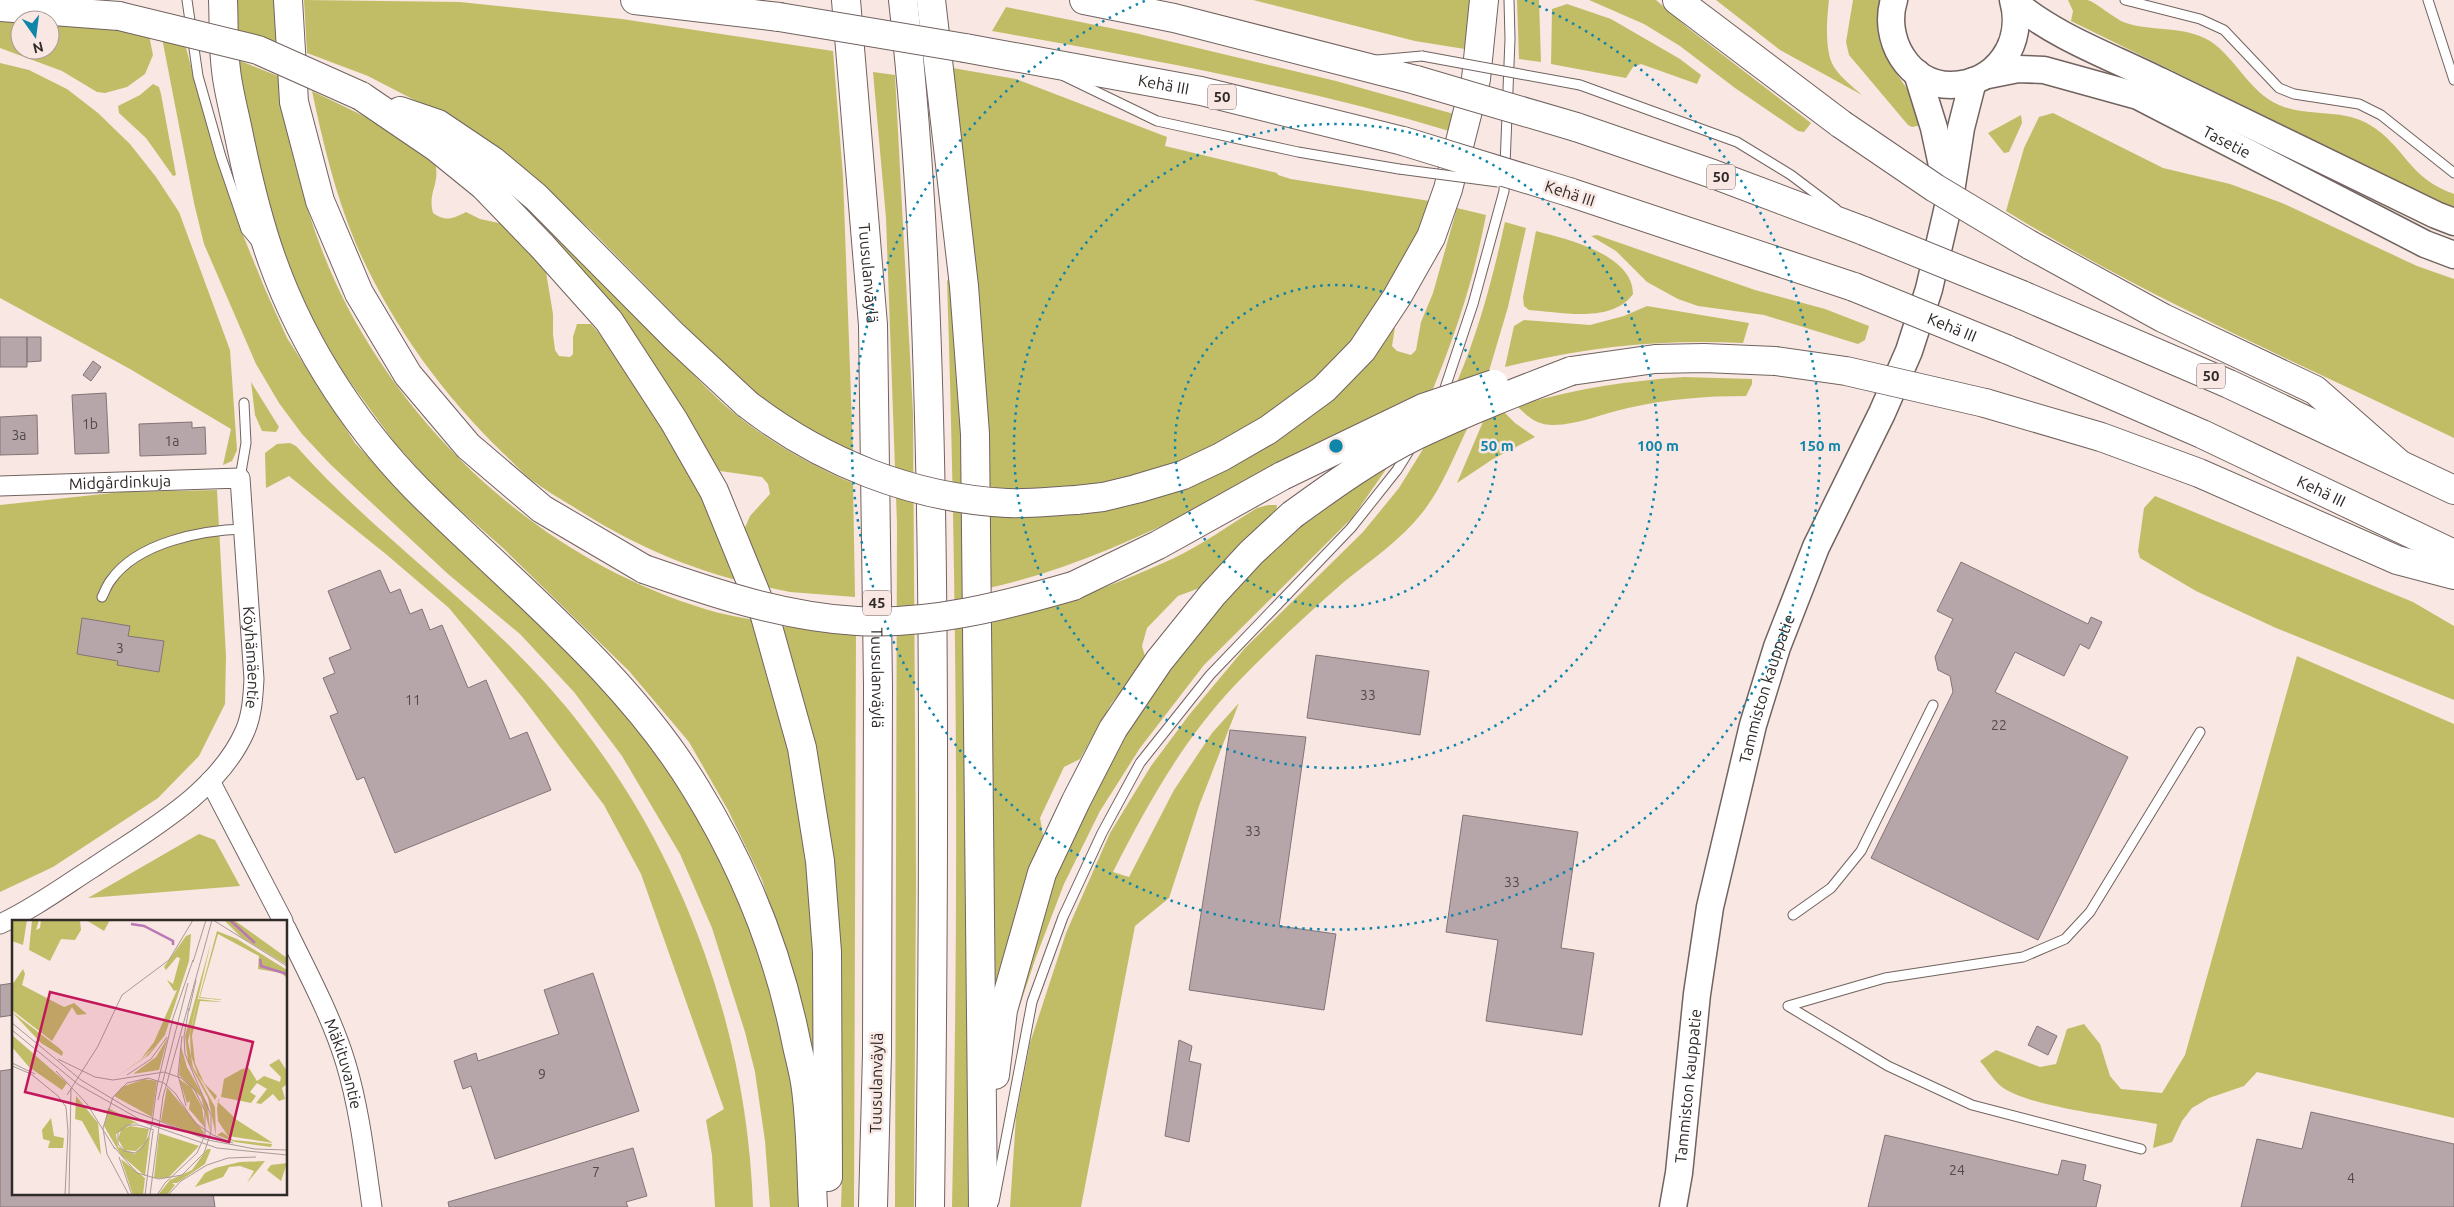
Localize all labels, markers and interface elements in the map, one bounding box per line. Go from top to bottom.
north arrow [10,10,60,60]
text: N [31,39,45,57]
street label: Kehä III [1137,71,1191,98]
road number: 50 [1208,84,1236,110]
street label: Tasetie [2200,122,2254,162]
road number: 50 [1707,164,1735,190]
street label: Kehä III [1543,176,1597,210]
street label: Tuusulanväylä [856,222,882,324]
street label: Kehä III [1925,309,1980,345]
road number: 50 [2197,364,2225,388]
house number: 1b [82,416,98,432]
house number: 3a [11,427,27,443]
house number: 1a [164,433,180,449]
centre of rings [1327,437,1345,455]
text: 50 m [1480,437,1514,454]
text: 100 m [1637,437,1679,454]
text: 150 m [1799,437,1841,454]
street label: Midgårdinkuja [68,471,171,493]
street label: Kehä III [2294,472,2349,510]
road number: 45 [863,590,891,616]
street label: Köyhämäentie [240,605,263,710]
street label: Tammiston kauppatie [1735,612,1798,765]
street label: Tuusulanväylä [868,627,887,728]
house number: 3 [116,640,124,656]
house number: 33 [1360,687,1376,703]
house number: 11 [405,692,421,708]
house number: 22 [1991,717,2007,733]
house number: 33 [1245,823,1261,839]
house number: 33 [1504,874,1520,890]
inset map [12,920,288,1194]
street label: Tammiston kauppatie [1671,1008,1704,1164]
street label: Mäkituvantie [321,1016,366,1111]
street label: Tuusulanväylä [866,1033,886,1133]
house number: 9 [538,1066,546,1082]
house number: 24 [1949,1162,1965,1178]
house number: 7 [592,1164,600,1180]
house number: 4 [2347,1170,2355,1186]

